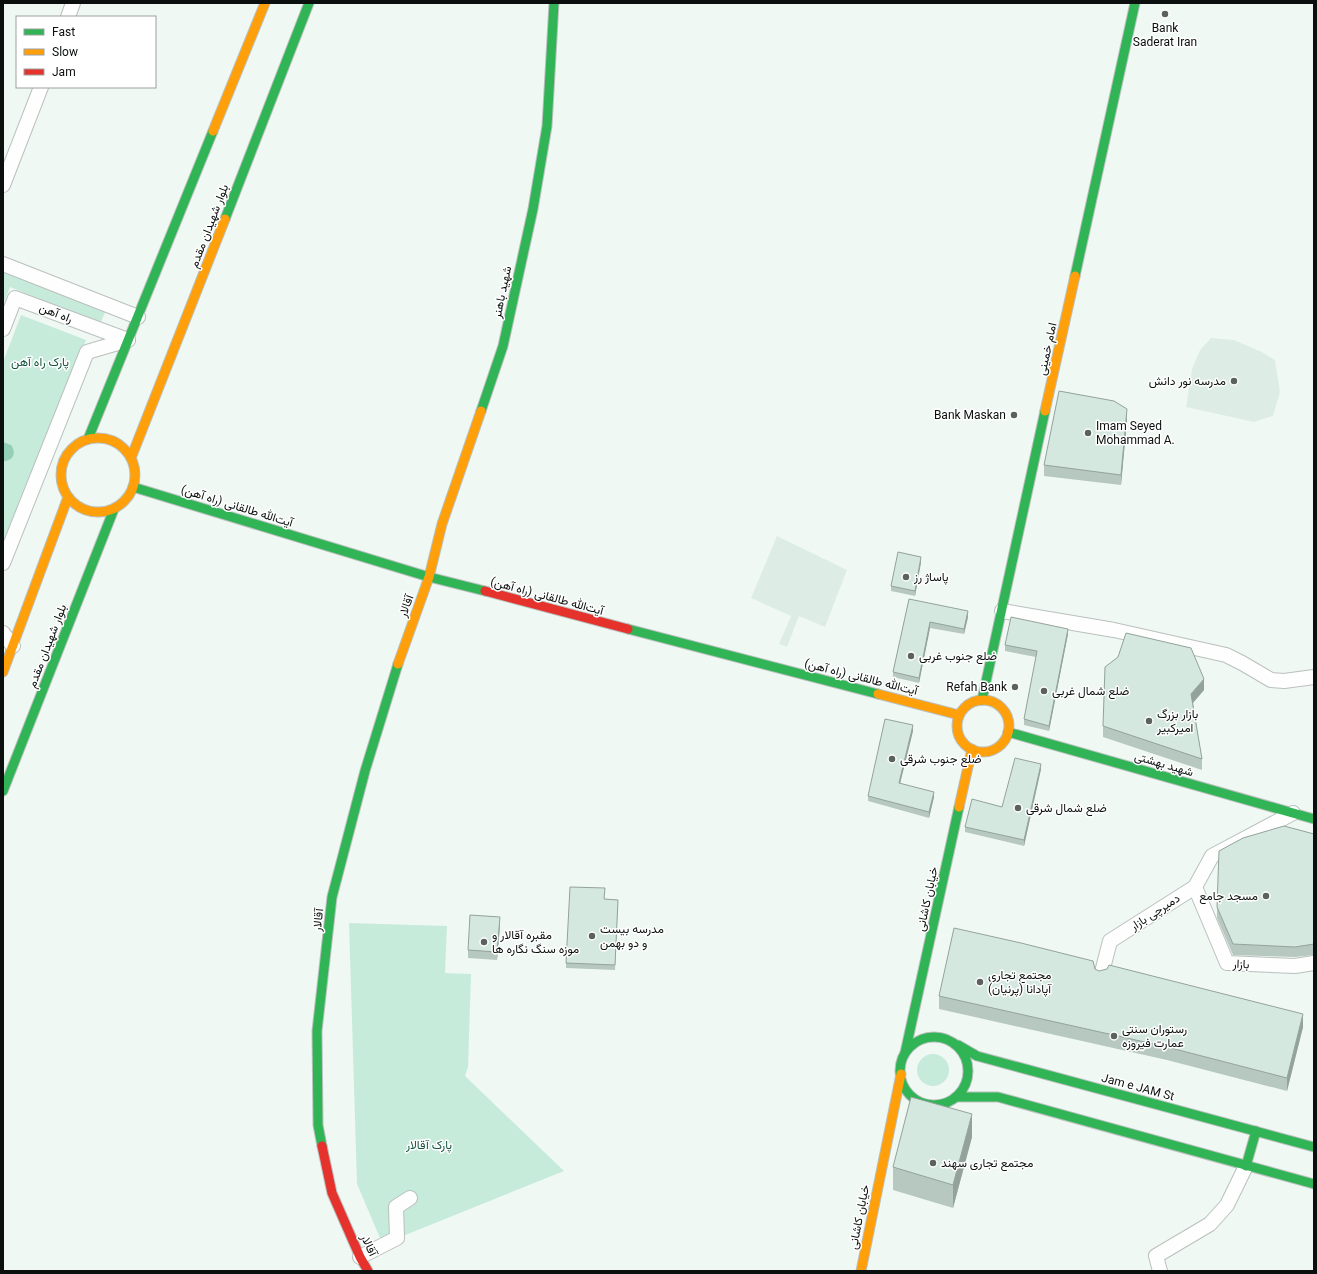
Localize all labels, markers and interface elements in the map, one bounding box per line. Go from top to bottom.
marker: Bank Saderat Iran [1160,9,1170,19]
legend [16,16,156,88]
place label: Bank Saderat Iran [1133,21,1197,49]
text: Fast [52,25,75,39]
text: Slow [52,45,78,59]
text: Jam [52,65,76,79]
street label: بلوار شهیدان مقدم [187,182,232,270]
street label: شهید باهنر [489,265,515,320]
street label: راه آهن [37,300,75,327]
street label: امام خمینی [1035,321,1060,377]
park label: پارک راه آهن [11,355,69,370]
place label: مدرسه نور دانش [1149,374,1226,389]
marker: مدرسه نور دانش [1229,376,1239,386]
place label: Bank Maskan [934,408,1006,422]
marker: Bank Maskan [1009,410,1019,420]
place label: Imam Seyed Mohammad A. [1096,419,1175,447]
marker: Imam Seyed Mohammad A. [1083,428,1093,438]
street label: (راه آهن) آیت‌الله طالقانی [179,482,296,531]
place label: پاساژ رز [913,570,949,585]
marker: پاساژ رز [901,572,911,582]
street label: (راه آهن) آیت‌الله طالقانی [489,574,606,619]
street label: آقالار [395,592,418,620]
street label: بلوار شهیدان مقدم [25,602,70,690]
place label: ضلع جنوب غربی [919,649,997,665]
marker: ضلع جنوب غربی [906,651,916,661]
street label: (راه آهن) آیت‌الله طالقانی [803,656,920,699]
place label: Refah Bank [946,680,1008,694]
marker: Refah Bank [1010,682,1020,692]
place label: ضلع شمال غربی [1052,684,1129,700]
marker: ضلع شمال غربی [1039,686,1049,696]
place label: بازار بزرگ امیرکبیر [1156,707,1198,736]
marker: بازار بزرگ امیرکبیر [1144,716,1154,726]
street label: شهید بهشتی [1133,749,1195,780]
place label: ضلع جنوب شرقی [900,752,981,768]
marker: ضلع جنوب شرقی [887,754,897,764]
place label: ضلع شمال شرقی [1026,801,1107,817]
marker: ضلع شمال شرقی [1013,803,1023,813]
street label: خیابان کاشانی [913,865,942,933]
place label: مسجد جامع [1199,889,1258,905]
street label: دمیرچی بازار [1127,891,1183,935]
marker: مسجد جامع [1261,891,1271,901]
street label: آقالار [310,907,327,933]
place label: مدرسه بیست و دو بهمن [600,922,664,951]
place label: مقبره آقالار و موزه سنگ نگاره ها [492,928,579,957]
marker: مدرسه بیست و دو بهمن [587,931,597,941]
marker: مقبره آقالار و موزه سنگ نگاره ها [479,937,489,947]
street label: بازار [1231,957,1250,972]
place label: مجتمع تجاری آپادانا (پرنیان) [988,968,1052,997]
marker: مجتمع تجاری آپادانا (پرنیان) [975,977,985,987]
place label: رستوران سنتی عمارت فیروزه [1122,1022,1187,1051]
marker: رستوران سنتی عمارت فیروزه [1109,1031,1119,1041]
street label: Jam e JAM St [1100,1071,1176,1103]
park label: پارک آقالار [405,1138,452,1153]
place label: مجتمع تجاری سهند [941,1156,1033,1172]
marker: مجتمع تجاری سهند [928,1158,938,1168]
street label: خیابان کاشانی [846,1183,873,1251]
street label: آقالار [357,1231,381,1260]

